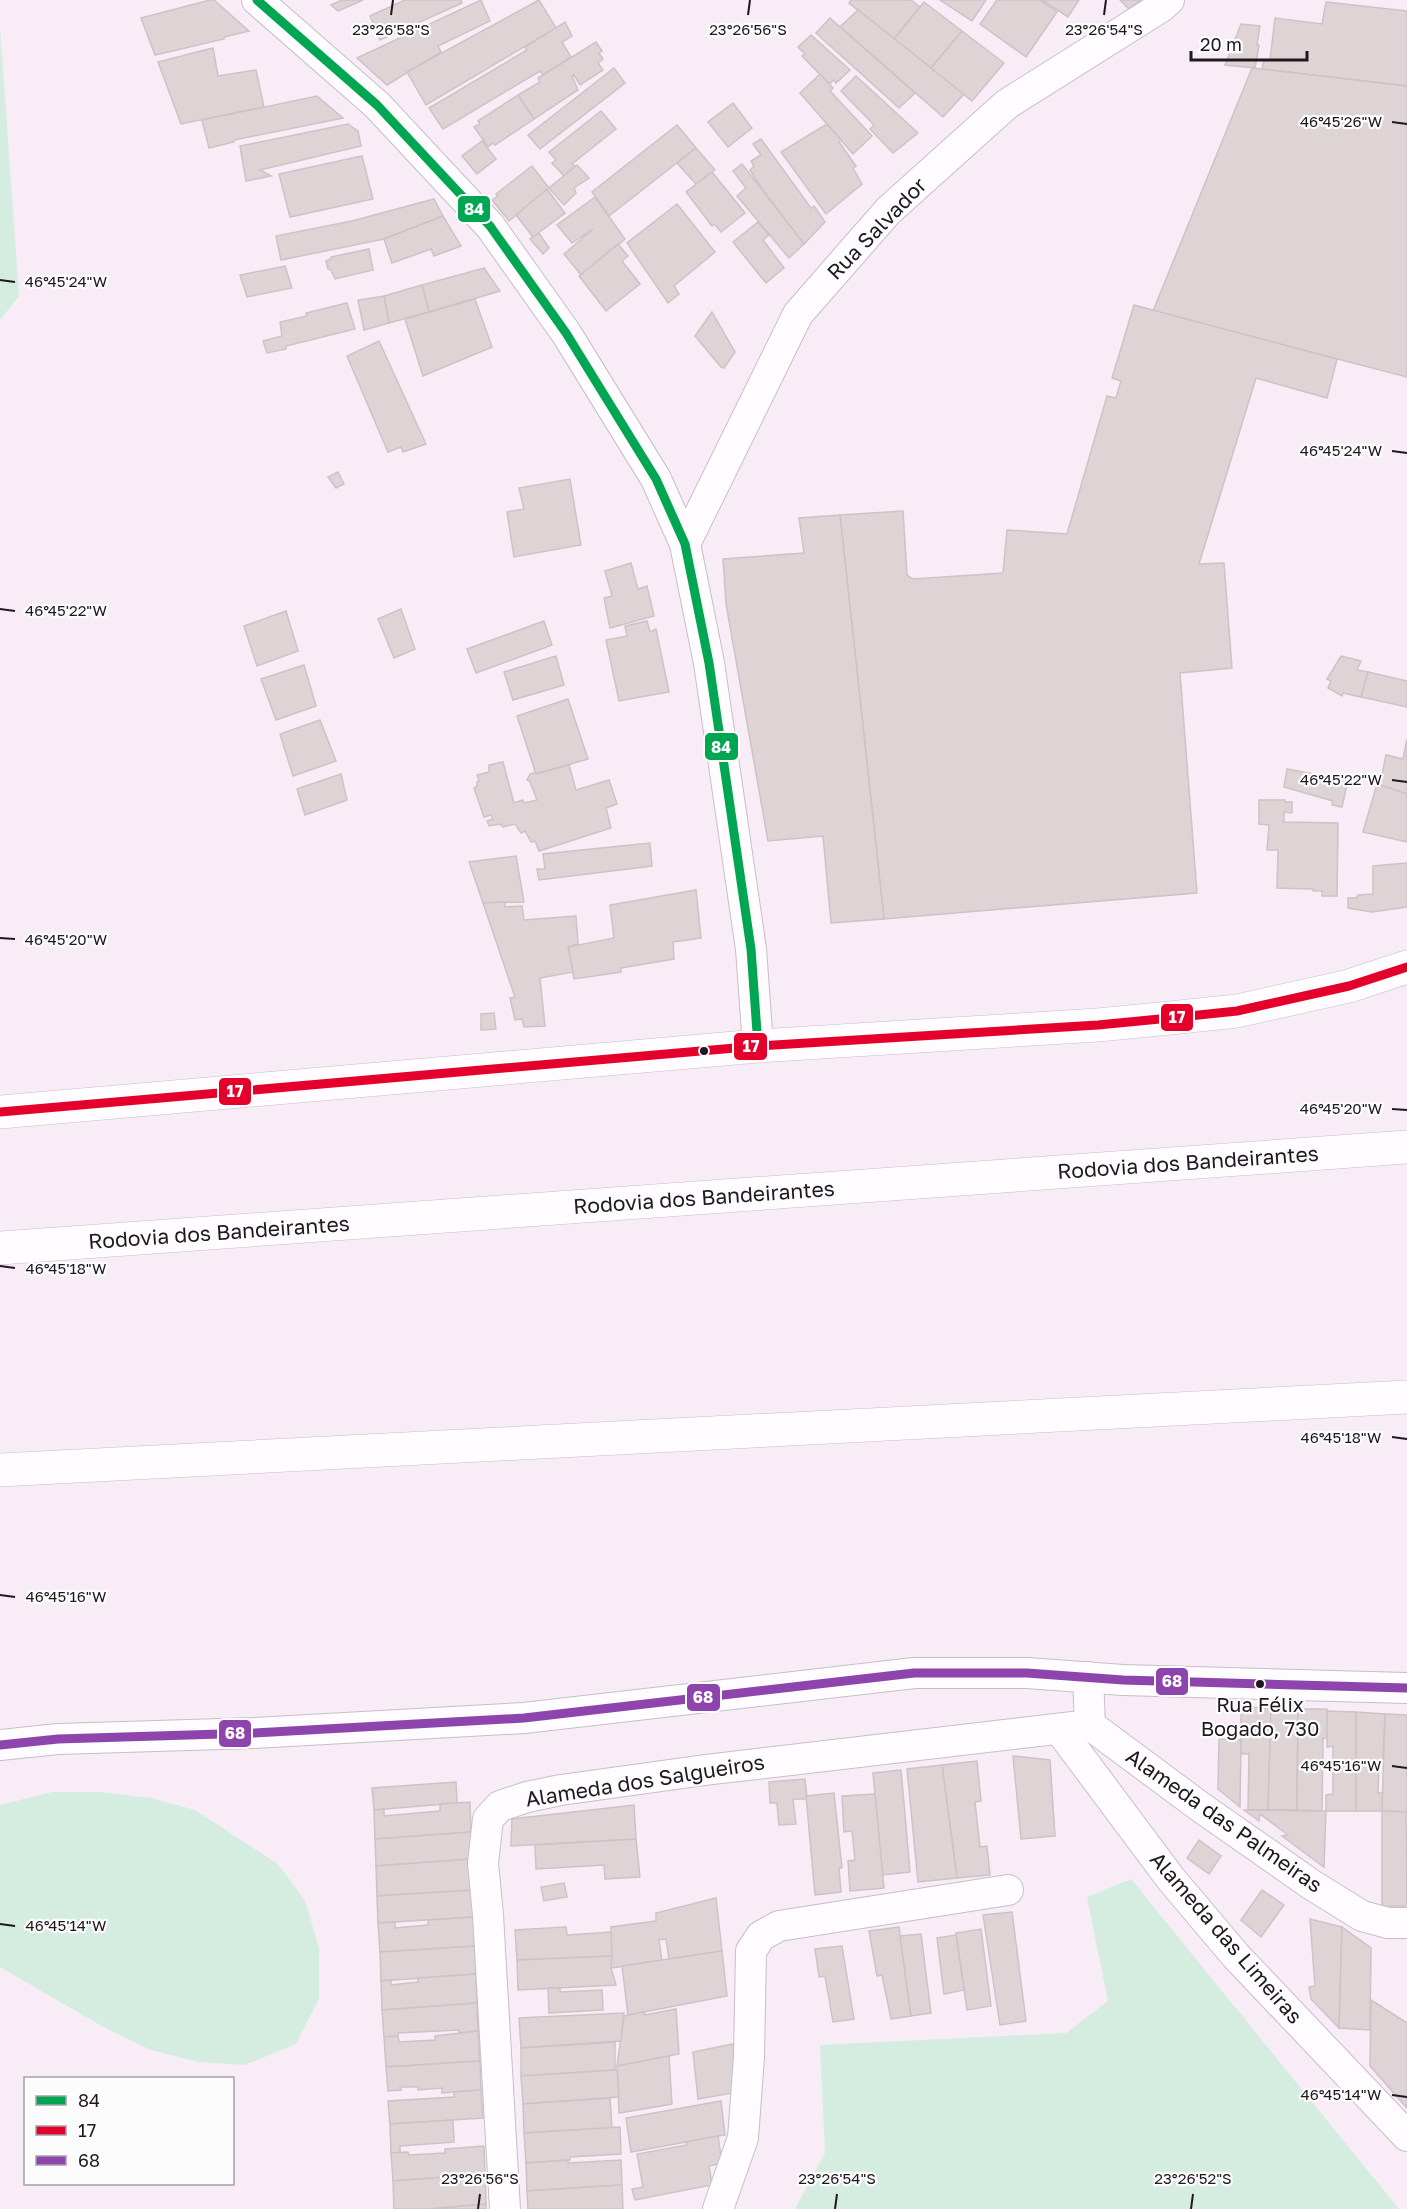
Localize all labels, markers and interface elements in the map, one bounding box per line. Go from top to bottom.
text: 23°26'58"S [352,20,430,38]
text: 23°26'56"S [709,20,787,38]
text: 23°26'54"S [1065,20,1143,38]
scale bar [1191,24,1306,62]
text: 20 m [1200,33,1242,55]
text: 46°45'26"W [1300,112,1382,130]
street label: Rua Salvador [821,172,931,285]
line badge: 84 [457,195,491,223]
text: 84 [464,199,484,219]
text: 46°45'24"W [25,272,107,290]
text: 46°45'24"W [1300,441,1382,459]
text: 46°45'22"W [25,601,107,619]
line badge: 84 [704,732,739,761]
text: 84 [711,737,731,757]
text: 46°45'22"W [1300,770,1382,788]
text: 46°45'20"W [25,930,107,948]
line badge: 17 [1160,1003,1194,1032]
text: 17 [1169,1007,1186,1027]
line badge: 17 [733,1032,768,1061]
text: 17 [743,1036,760,1056]
unlabelled marker [698,1045,710,1057]
line badge: 17 [218,1077,252,1106]
text: 17 [227,1081,244,1101]
text: 46°45'20"W [1300,1099,1382,1117]
street label: Rodovia dos Bandeirantes [1056,1140,1320,1184]
street label: Rodovia dos Bandeirantes [572,1175,836,1219]
street label: Rodovia dos Bandeirantes [87,1210,351,1254]
text: 46°45'18"W [26,1259,106,1277]
text: 46°45'18"W [1301,1428,1381,1446]
text: 46°45'16"W [26,1587,106,1605]
line badge: 68 [1155,1667,1189,1696]
text: 68 [1162,1671,1182,1691]
marker: Rua Félix Bogado, 730 [1254,1678,1266,1690]
line badge: 68 [686,1683,721,1712]
text: 68 [693,1687,713,1707]
place label: Rua Félix Bogado, 730 [1201,1692,1319,1740]
line badge: 68 [218,1719,252,1748]
text: 68 [225,1723,245,1743]
street label: Alameda das Palmeiras [1121,1743,1328,1898]
street label: Alameda dos Salgueiros [523,1748,766,1812]
text: 46°45'16"W [1301,1756,1381,1774]
street label: Alameda das Limeiras [1145,1846,1308,2029]
text: 46°45'14"W [26,1916,106,1934]
legend [24,2077,234,2185]
text: 46°45'14"W [1301,2085,1381,2103]
text: 84 [78,2089,100,2111]
text: 17 [78,2119,96,2141]
text: 68 [78,2149,100,2171]
text: 23°26'56"S [441,2169,519,2187]
text: 23°26'54"S [798,2169,876,2187]
text: 23°26'52"S [1154,2169,1232,2187]

